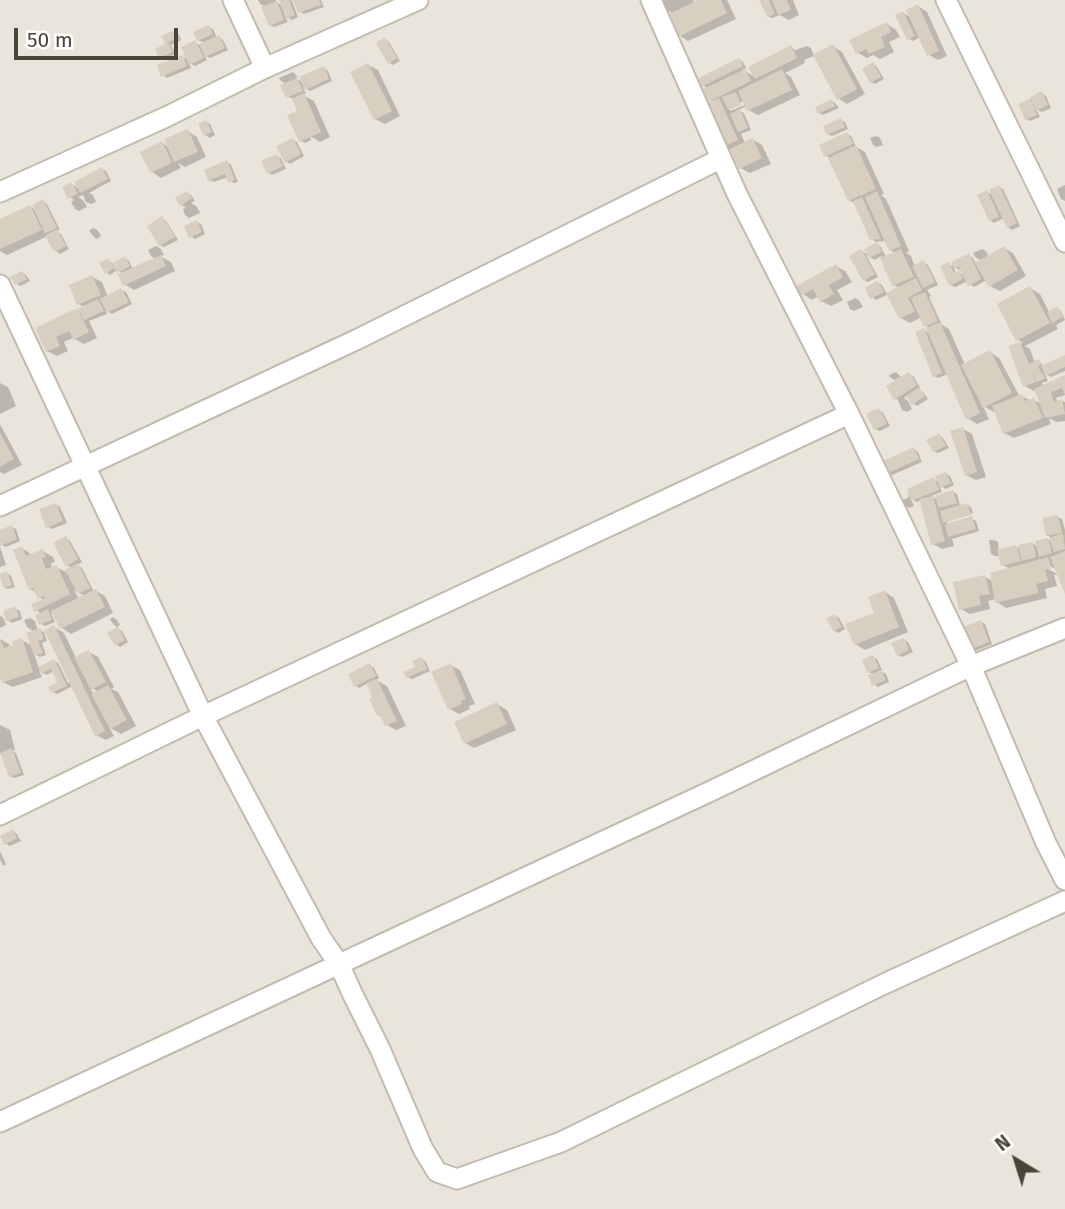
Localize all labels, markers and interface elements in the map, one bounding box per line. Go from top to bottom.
scale bar [18,14,182,58]
text: 50 m [27,27,73,53]
north arrow [981,1125,1051,1195]
text: N [991,1130,1015,1156]

